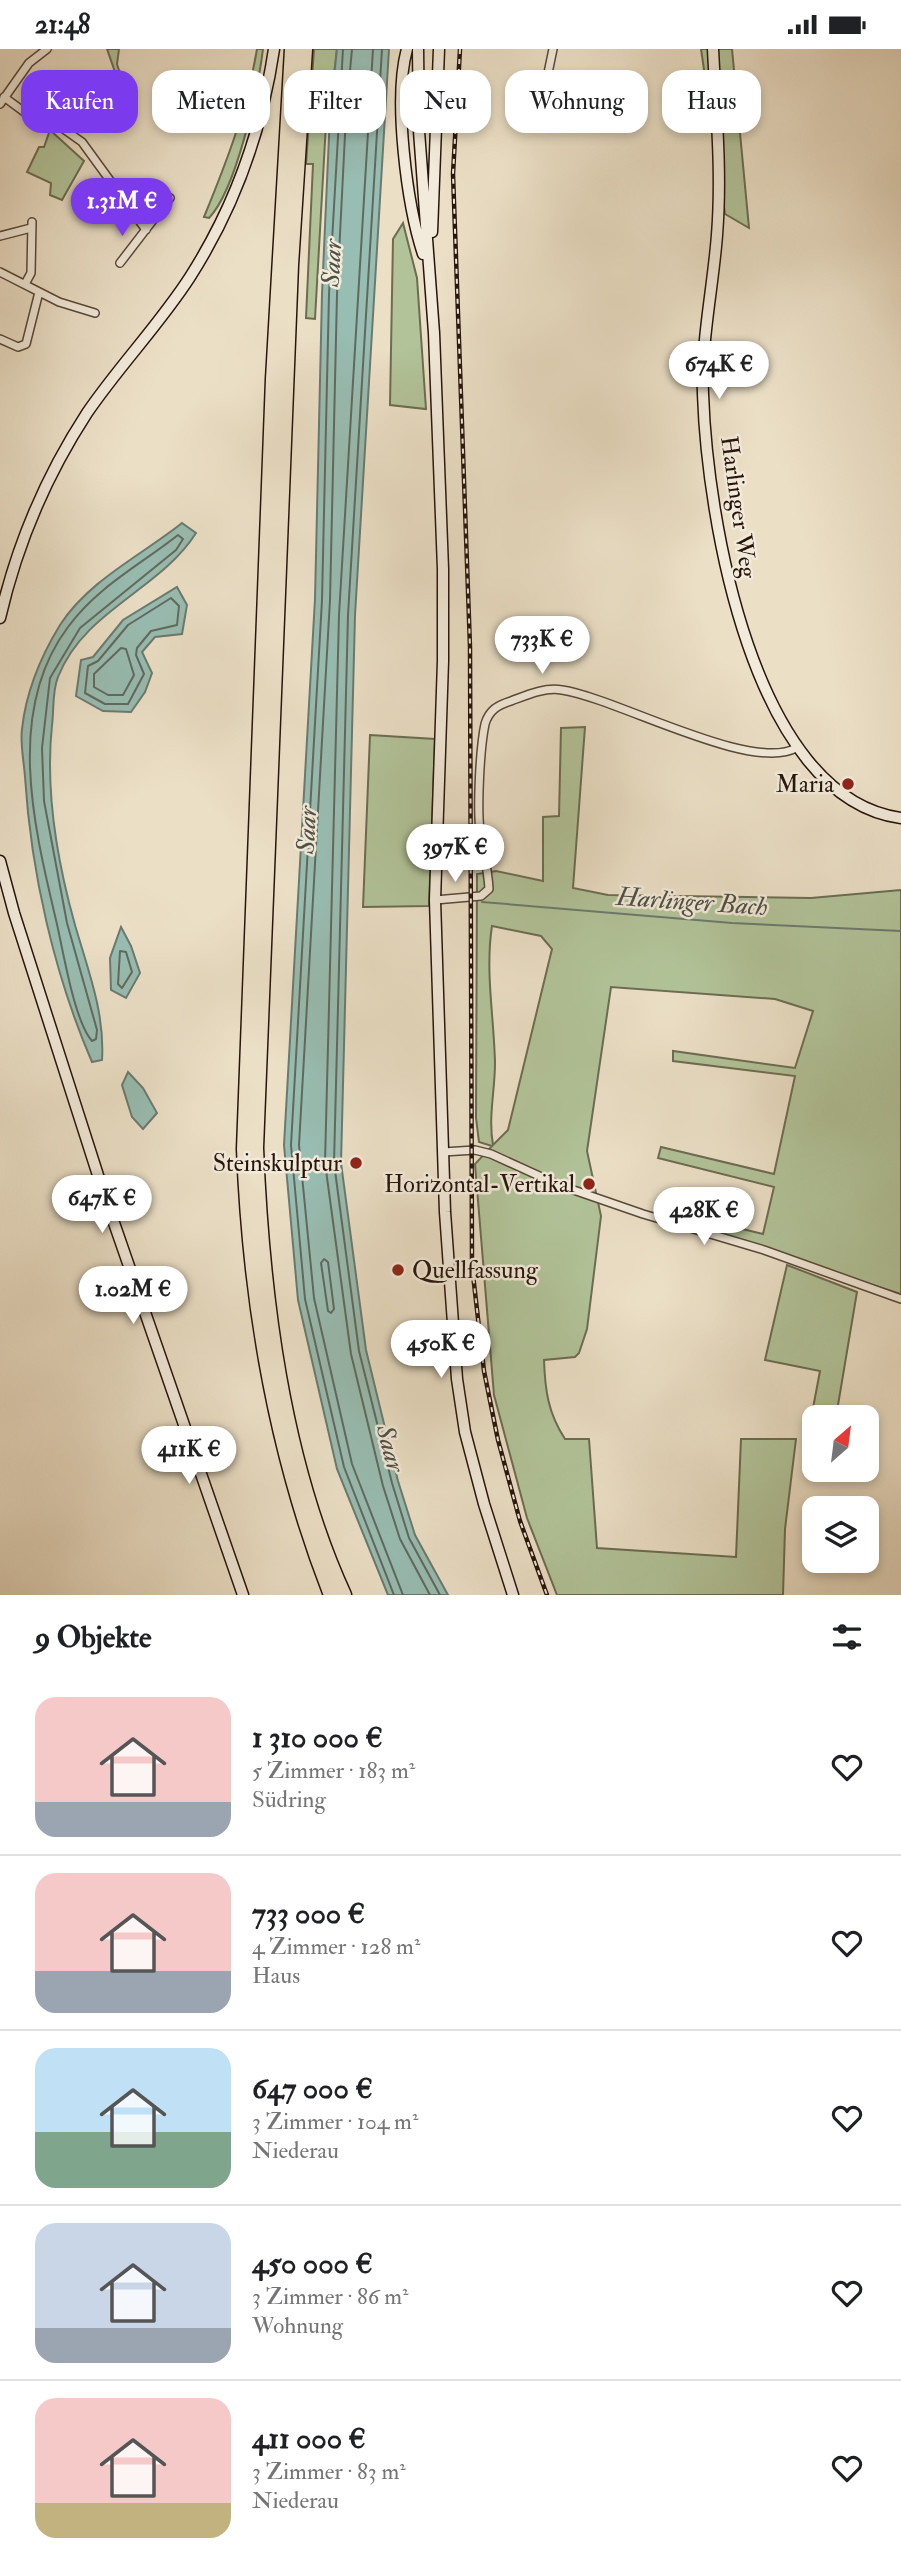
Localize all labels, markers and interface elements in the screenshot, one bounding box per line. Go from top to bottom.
text: 21:48 [35,9,90,41]
chip: Kaufen [21,70,138,133]
chip: Mieten [152,70,270,133]
chip: Filter [284,70,386,133]
chip: Neu [400,70,491,133]
chip: Wohnung [505,70,648,133]
chip: Haus [662,70,761,133]
pin: 1.31M € [57,179,187,238]
text: 1.31M € [87,186,157,215]
water label: Saar [315,237,349,289]
pin: 674K € [662,341,776,401]
text: 674K € [685,349,753,378]
street label: Harlinger Weg [713,434,764,581]
pin: 733K € [485,617,599,676]
text: 733K € [511,624,573,653]
place label: Maria [776,769,835,800]
marker: Maria [840,776,856,792]
water label: Saar [290,804,324,856]
pin: 397K € [398,825,512,884]
text: 397K € [422,832,488,861]
water label: Harlinger Bach [614,881,769,923]
place label: Steinskulptur [213,1148,342,1179]
marker: Steinskulptur [348,1155,364,1171]
place label: Horizontal-Vertikal [384,1169,575,1200]
pin: 647K € [45,1175,159,1235]
marker: Horizontal-Vertikal [581,1176,597,1192]
text: 647K € [68,1183,136,1212]
pin: 428K € [647,1187,761,1247]
text: 428K € [669,1195,739,1224]
place label: Quellfassung [412,1255,539,1286]
marker: Quellfassung [390,1262,406,1278]
pin: 1.02M € [68,1267,198,1326]
text: 1.02M € [95,1274,171,1303]
pin: 450K € [384,1321,498,1380]
text: 450K € [407,1328,475,1357]
north arrow [802,1405,878,1482]
map controls [802,1405,879,1573]
water label: Saar [368,1420,412,1477]
pin: 411K € [132,1427,246,1486]
text: 411K € [157,1434,221,1463]
button: layers [802,1496,879,1573]
icon: filters [828,1618,866,1656]
text: 9 Objekte [35,1619,152,1656]
text: 1 310 000 € [252,1719,383,1756]
icon: home [91,1725,175,1809]
icon: heart [828,1748,866,1786]
text: 5 Zimmer · 183 m² [252,1756,415,1785]
text: Südring [252,1785,326,1814]
text: 733 000 € [252,1895,365,1932]
icon: home [91,1901,175,1985]
icon: heart [828,1924,866,1962]
text: 4 Zimmer · 128 m² [252,1932,420,1961]
text: Haus [252,1961,300,1990]
text: 647 000 € [252,2070,373,2107]
icon: home [91,2076,175,2160]
icon: heart [828,2099,866,2137]
text: 3 Zimmer · 104 m² [252,2107,418,2136]
text: Niederau [252,2136,339,2165]
text: 450 000 € [252,2245,373,2282]
icon: home [91,2251,175,2335]
icon: heart [828,2274,866,2312]
text: 3 Zimmer · 86 m² [252,2282,409,2311]
text: Wohnung [252,2311,343,2340]
text: 411 000 € [252,2420,366,2457]
icon: home [91,2426,175,2510]
icon: heart [828,2449,866,2487]
text: 3 Zimmer · 83 m² [252,2457,406,2486]
text: Niederau [252,2486,339,2515]

